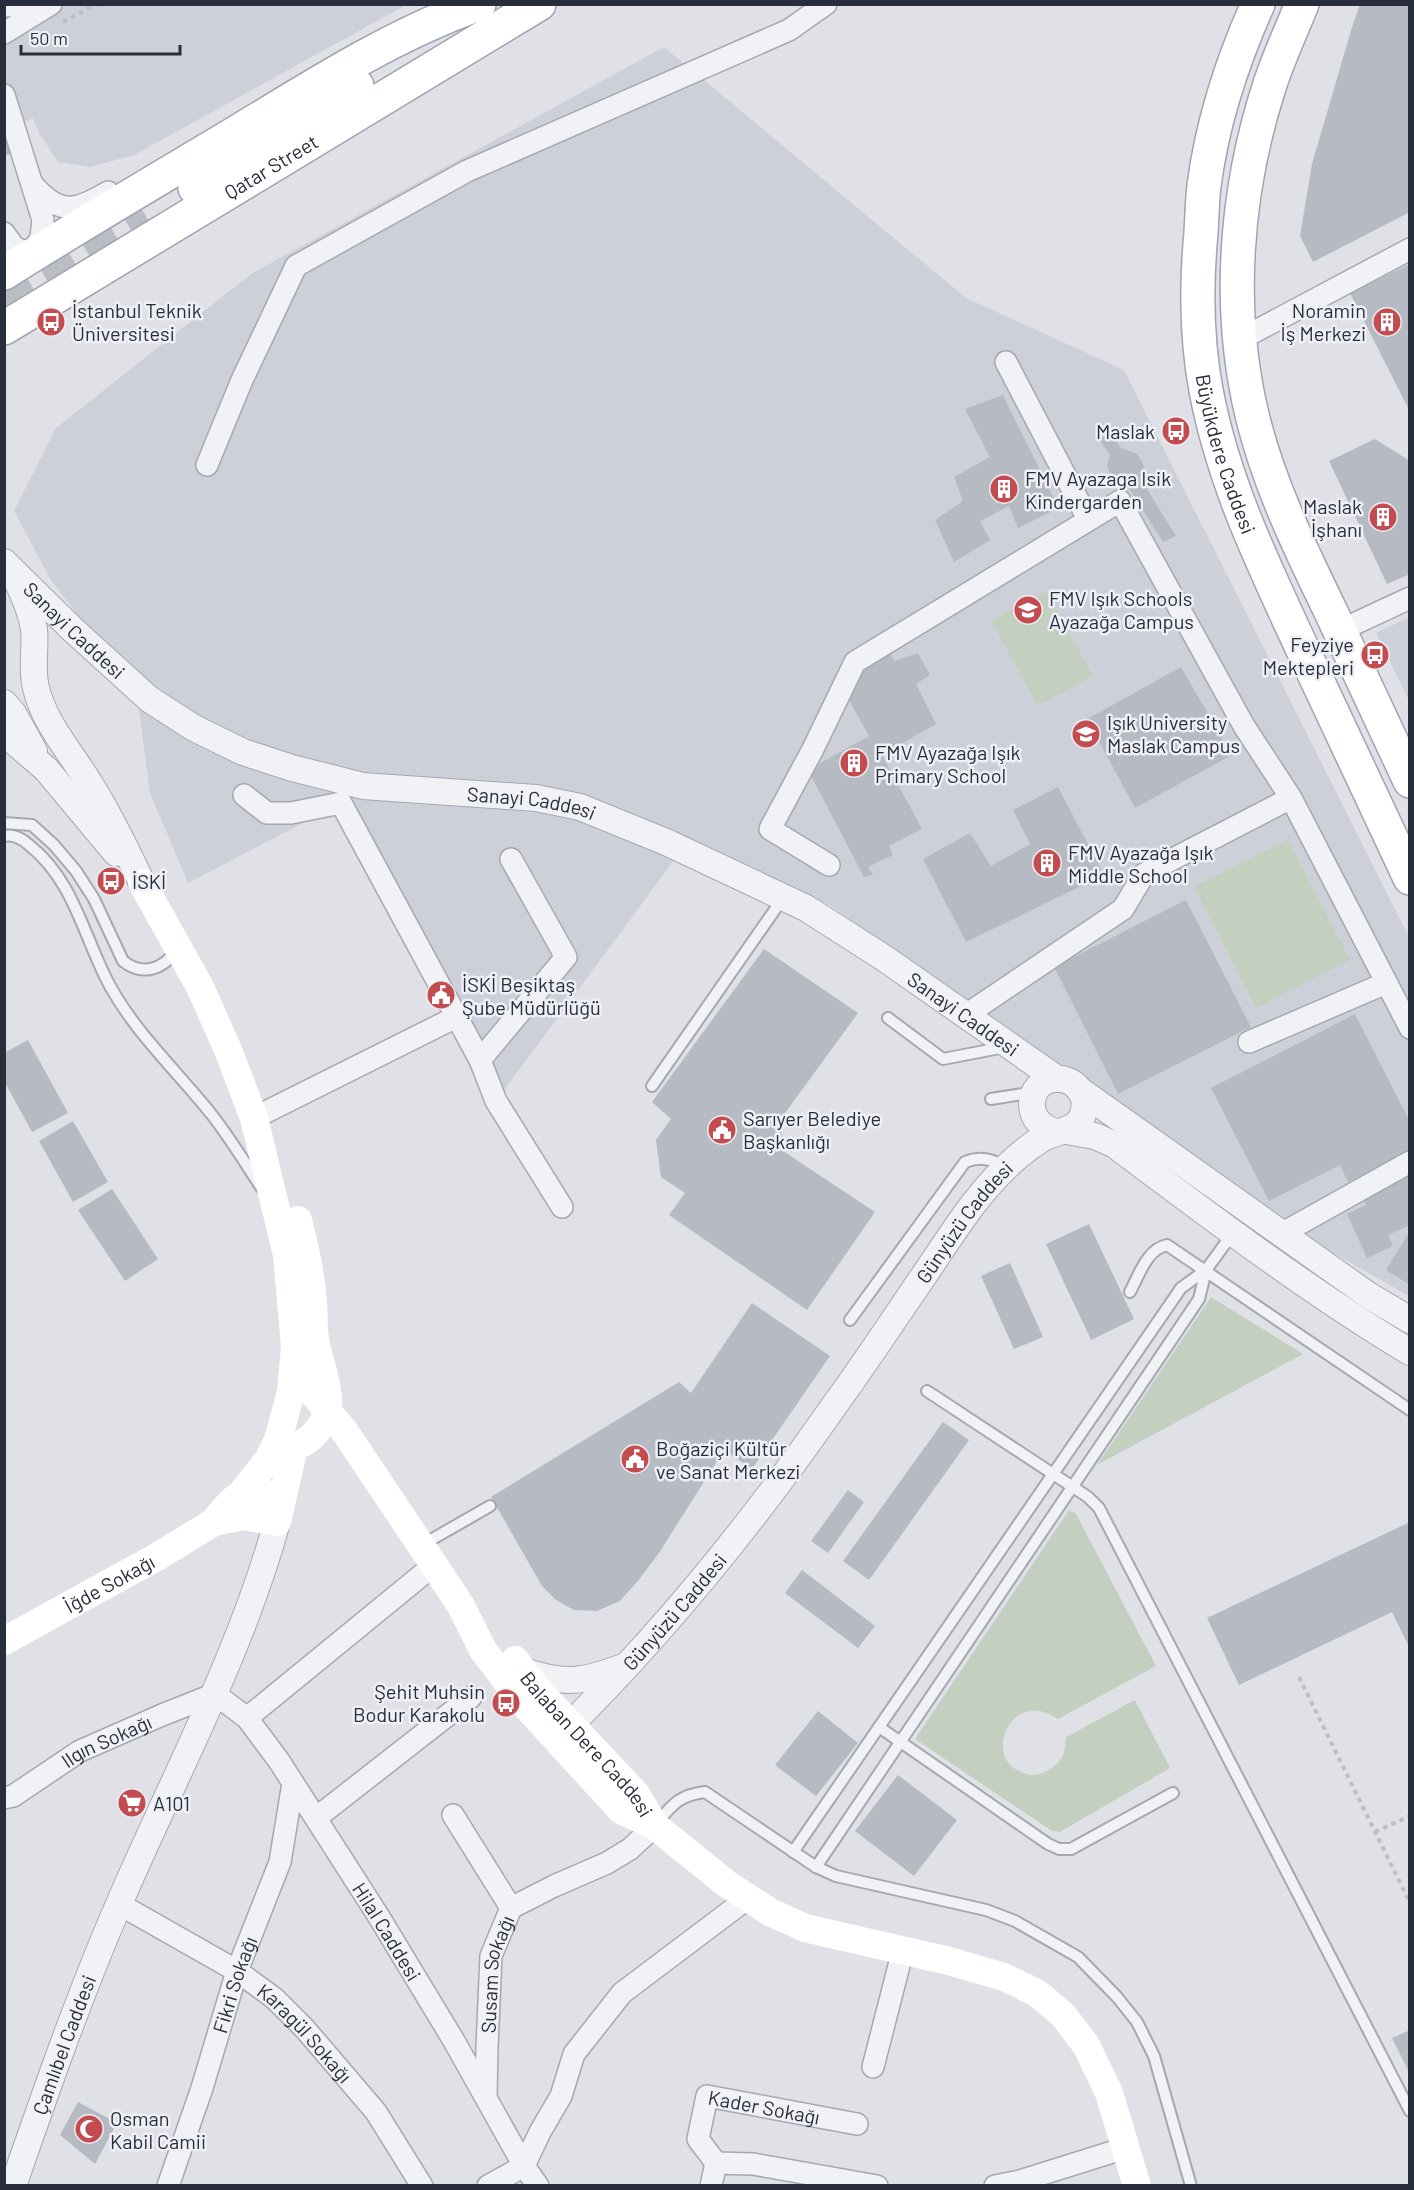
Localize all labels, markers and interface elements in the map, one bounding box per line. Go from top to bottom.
scale bar [21,18,180,56]
text: 50 m [30,27,68,49]
street label: Qatar Street [220,129,322,204]
place label: İstanbul Teknik Üniversitesi [72,298,202,345]
place label: Noramin İş Merkezi [1281,298,1366,345]
bus stop icon: İstanbul Teknik Üniversitesi [35,306,67,338]
building icon: Noramin İş Merkezi [1371,306,1403,338]
street label: Büyükdere Caddesi [1191,372,1261,537]
bus stop icon: Maslak [1160,415,1192,447]
place label: Maslak [1096,419,1155,443]
place label: FMV Ayazaga Isik Kindergarden [1025,466,1171,513]
building icon: FMV Ayazaga Isik Kindergarden [988,473,1020,505]
place label: Maslak İşhanı [1303,494,1362,541]
building icon: Maslak İşhanı [1367,501,1399,533]
street label: Sanayi Caddesi [19,576,130,683]
place label: FMV Işık Schools Ayazağa Campus [1049,586,1194,633]
school or university icon: FMV Işık Schools Ayazağa Campus [1012,594,1044,626]
place label: Feyziye Mektepleri [1263,632,1354,679]
bus stop icon: Feyziye Mektepleri [1359,639,1391,671]
place label: Işık University Maslak Campus [1107,710,1240,757]
school or university icon: Işık University Maslak Campus [1070,718,1102,750]
place label: FMV Ayazağa Işık Primary School [875,740,1020,787]
building icon: FMV Ayazağa Işık Primary School [838,747,870,779]
street label: Sanayi Caddesi [466,781,600,824]
place label: FMV Ayazağa Işık Middle School [1068,840,1213,887]
building icon: FMV Ayazağa Işık Middle School [1031,847,1063,879]
bus stop icon: İSKİ [95,865,127,897]
place label: İSKİ [132,869,166,893]
street label: Sanayi Caddesi [903,966,1024,1061]
place label: İSKİ Beşiktaş Şube Müdürlüğü [462,972,601,1019]
public building icon: İSKİ Beşiktaş Şube Müdürlüğü [425,979,457,1011]
place label: Sarıyer Belediye Başkanlığı [743,1106,881,1153]
public building icon: Sarıyer Belediye Başkanlığı [706,1114,738,1146]
street label: Günyüzü Caddesi [910,1156,1017,1287]
place label: Boğaziçi Kültür ve Sanat Merkezi [656,1436,800,1483]
public building icon: Boğaziçi Kültür ve Sanat Merkezi [619,1443,651,1475]
street label: Günyüzü Caddesi [617,1548,731,1675]
street label: İğde Sokağı [60,1549,158,1618]
street label: Balaban Dere Caddesi [516,1666,659,1821]
place label: Şehit Muhsin Bodur Karakolu [353,1679,485,1726]
bus stop icon: Şehit Muhsin Bodur Karakolu [490,1687,522,1719]
street label: Ilgın Sokağı [56,1709,155,1772]
supermarket icon: A101 [116,1787,148,1819]
place label: A101 [153,1791,190,1815]
street label: Hilal Caddesi [348,1878,427,1985]
street label: Susam Sokağı [476,1912,519,2034]
street label: Fikri Sokağı [207,1933,262,2036]
street label: Çamlıbel Caddesi [27,1972,100,2118]
street label: Karagül Sokağı [253,1978,357,2087]
street label: Kader Sokağı [706,2084,822,2129]
place label: Osman Kabil Camii [110,2106,206,2153]
mosque icon: Osman Kabil Camii [73,2113,105,2145]

